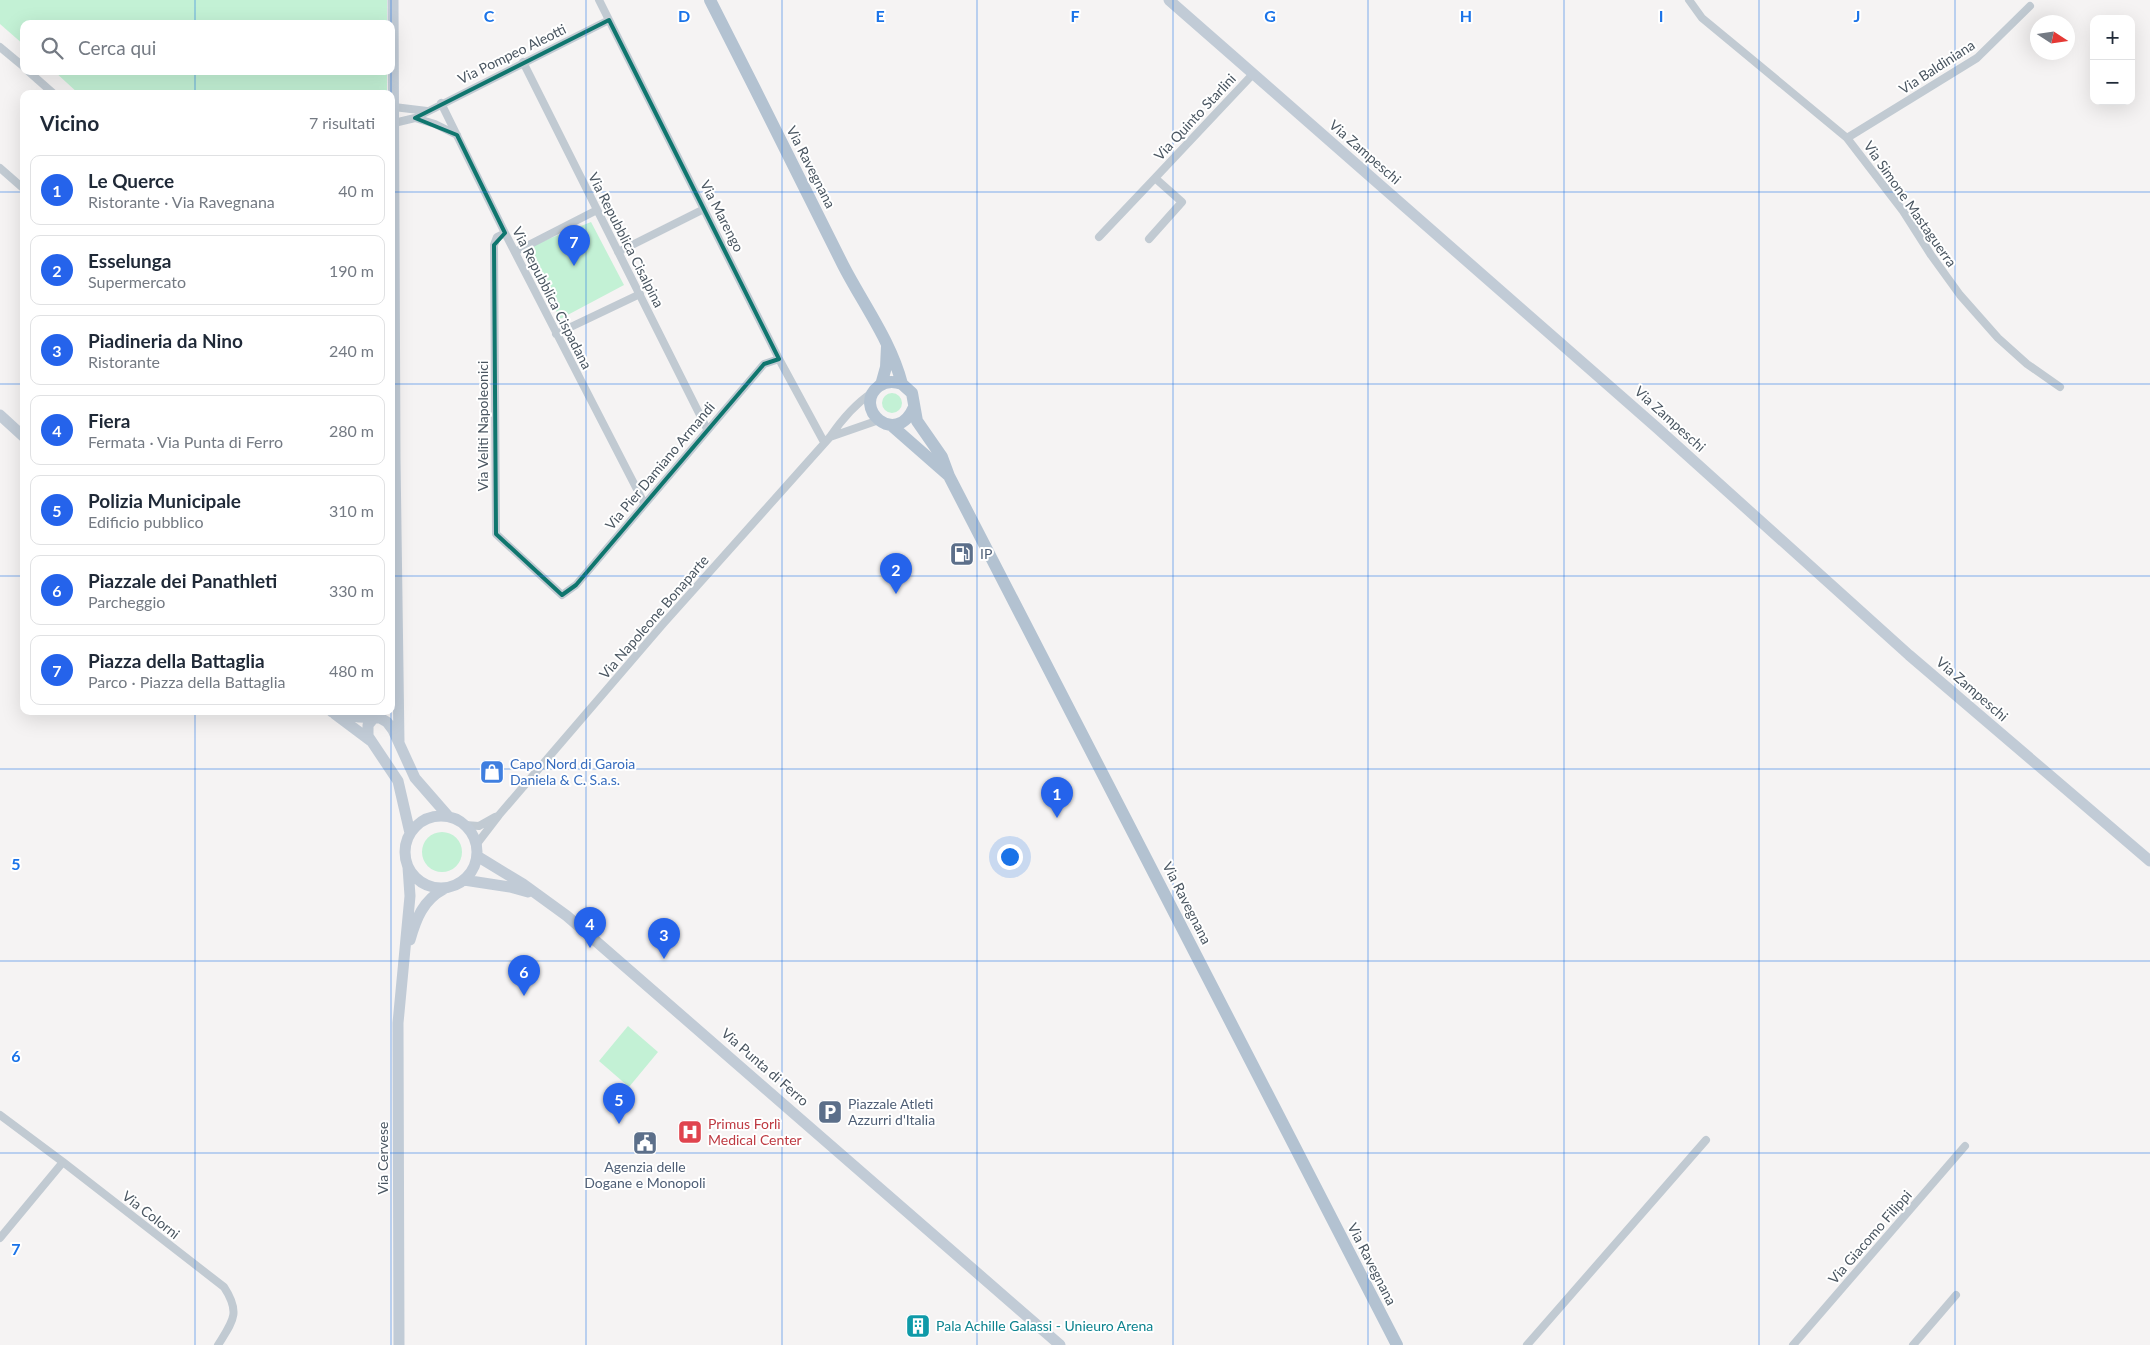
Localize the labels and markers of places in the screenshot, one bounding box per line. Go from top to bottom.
pin: 7 [558,225,590,266]
fuel station icon: IP [949,541,975,567]
place label: IP [980,545,992,562]
pin: 2 [880,553,912,594]
place label: Capo Nord di Garoia Daniela & C. S.a.s. [510,755,635,788]
shop icon: Capo Nord di Garoia Daniela & C. S.a.s. [479,759,505,785]
pin: 1 [1041,777,1073,818]
pin: 4 [574,907,606,948]
pin: 3 [648,918,680,959]
pin: 6 [508,955,540,996]
pin: 5 [603,1083,635,1124]
place label: Piazzale Atleti Azzurri d'Italia [848,1095,935,1128]
parking icon: Piazzale Atleti Azzurri d'Italia [817,1099,843,1125]
place label: Primus Forlì Medical Center [708,1115,802,1148]
hospital icon: Primus Forlì Medical Center [677,1119,703,1145]
public building icon: Agenzia delle Dogane e Monopoli [632,1130,658,1156]
place label: Agenzia delle Dogane e Monopoli [584,1158,706,1191]
building icon: Pala Achille Galassi - Unieuro Arena [905,1313,931,1339]
place label: Pala Achille Galassi - Unieuro Arena [936,1317,1153,1334]

